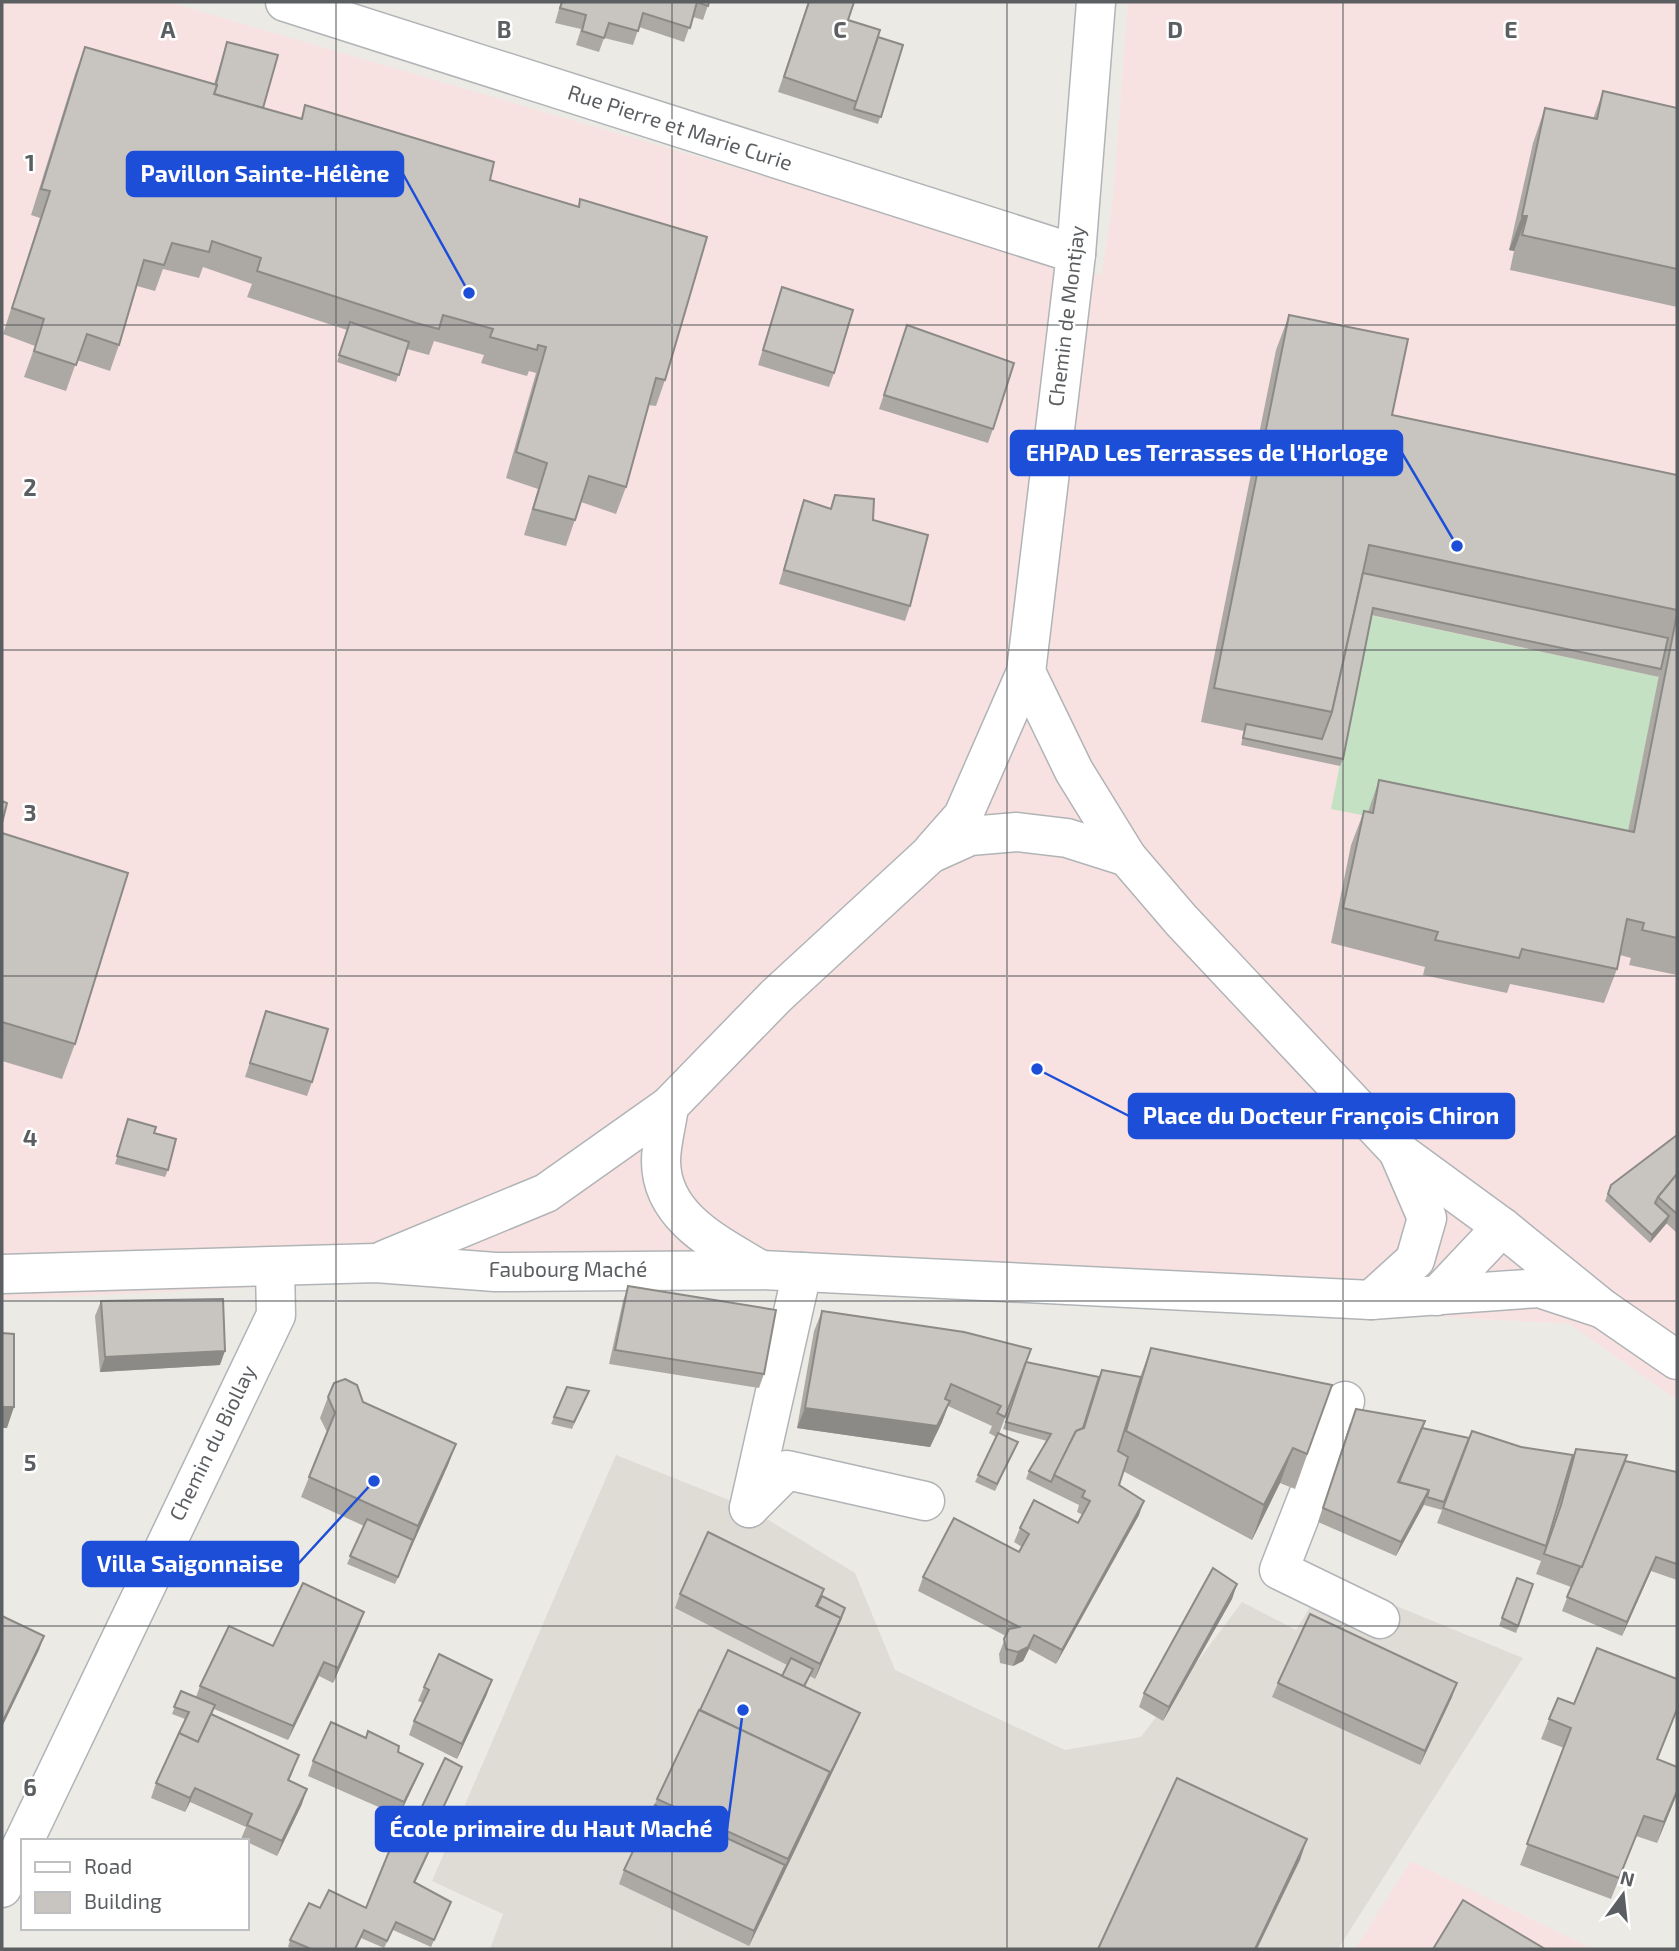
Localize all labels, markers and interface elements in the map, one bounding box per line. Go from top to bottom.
text: A [160,15,176,43]
text: B [497,15,511,43]
text: C [833,15,847,43]
text: D [1167,15,1183,43]
text: E [1504,15,1518,43]
street label: Rue Pierre et Marie Curie [565,78,796,175]
text: 1 [25,148,35,176]
callout: Pavillon Sainte-Hélène [127,152,403,196]
text: Pavillon Sainte-Hélène [141,159,389,187]
street label: Chemin de Montjay [1042,224,1090,408]
callout: EHPAD Les Terrasses de l'Horloge [1011,431,1402,475]
text: EHPAD Les Terrasses de l'Horloge [1026,438,1388,466]
text: 2 [23,473,37,501]
text: 3 [23,798,37,826]
callout: Place du Docteur François Chiron [1129,1094,1514,1138]
text: Place du Docteur François Chiron [1143,1101,1499,1130]
text: 4 [23,1123,37,1151]
street label: Faubourg Maché [489,1256,647,1281]
street label: Chemin du Biollay [163,1361,260,1524]
text: 5 [24,1448,36,1476]
callout: Villa Saigonnaise [83,1542,298,1586]
text: Villa Saigonnaise [97,1549,283,1577]
text: 6 [23,1773,37,1801]
callout: École primaire du Haut Maché [376,1807,727,1851]
text: École primaire du Haut Maché [389,1814,713,1842]
legend [21,1839,248,1930]
text: Road [84,1853,132,1878]
north arrow [1588,1860,1658,1930]
text: N [1618,1865,1637,1891]
text: Building [84,1888,162,1913]

